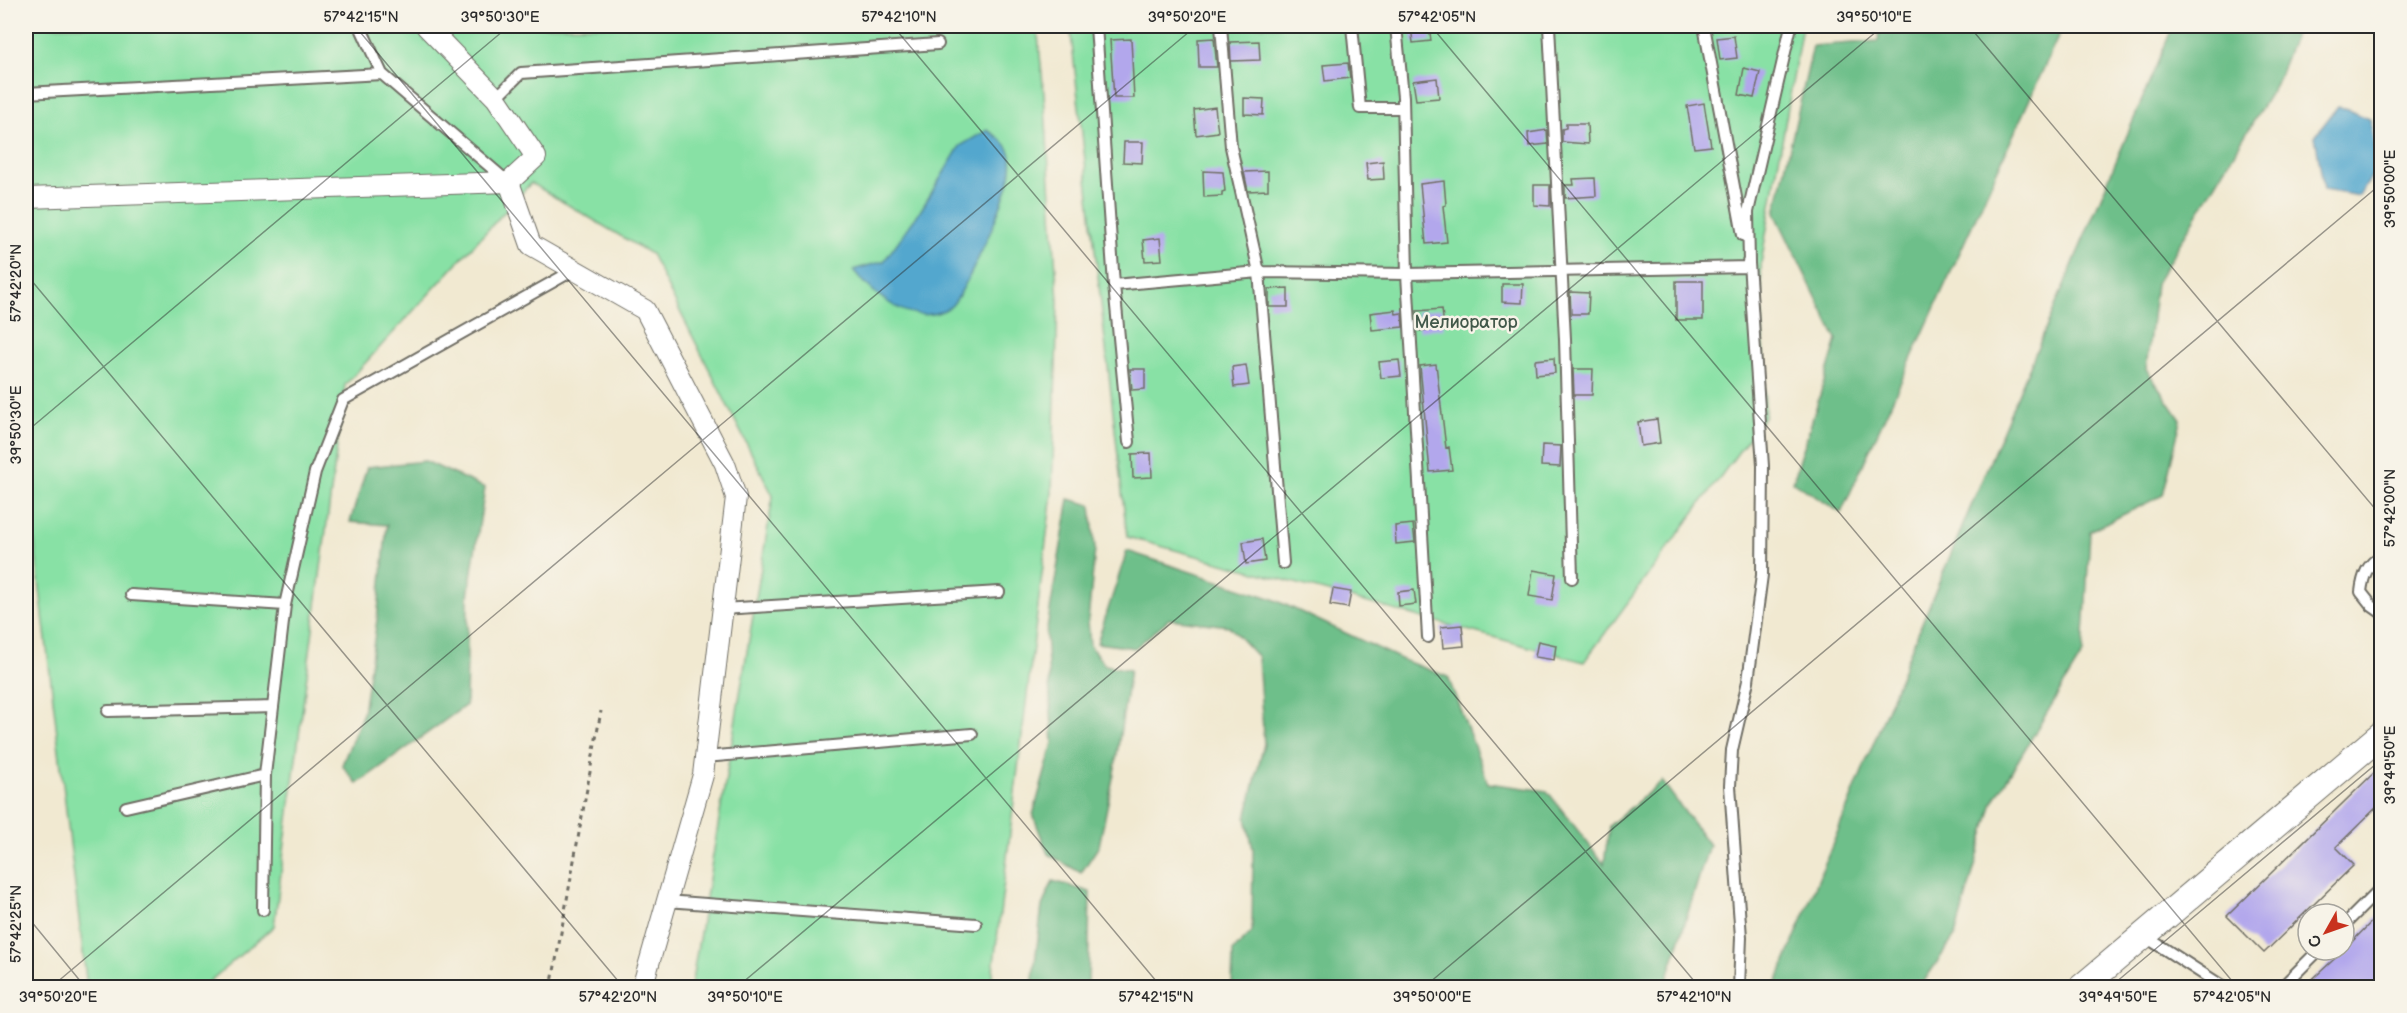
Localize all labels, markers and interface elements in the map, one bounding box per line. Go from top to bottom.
text: 57°42'15"N [323,8,399,27]
text: 39°50'30"E [460,8,540,27]
text: 57°42'10"N [861,8,937,27]
text: 39°50'20"E [1148,8,1226,27]
text: 57°42'05"N [1398,8,1476,27]
text: 39°50'10"E [1836,8,1912,27]
text: 39°50'00"E [2381,150,2400,228]
text: 57°42'20"N [7,244,26,322]
park label: Мелиоратор [1414,312,1518,333]
text: 39°50'30"E [7,385,26,465]
text: 57°42'00"N [2381,469,2400,547]
text: 39°49'50"E [2381,725,2400,804]
text: 57°42'25"N [7,885,26,963]
north arrow [2296,902,2356,962]
text: С [2305,930,2327,951]
text: 39°50'20"E [19,988,97,1007]
text: 57°42'20"N [579,988,657,1007]
text: 39°50'10"E [707,988,783,1007]
text: 57°42'15"N [1118,988,1194,1007]
text: 39°50'00"E [1393,988,1471,1007]
text: 57°42'10"N [1656,988,1732,1007]
text: 39°49'50"E [2079,988,2158,1007]
text: 57°42'05"N [2193,988,2271,1007]

